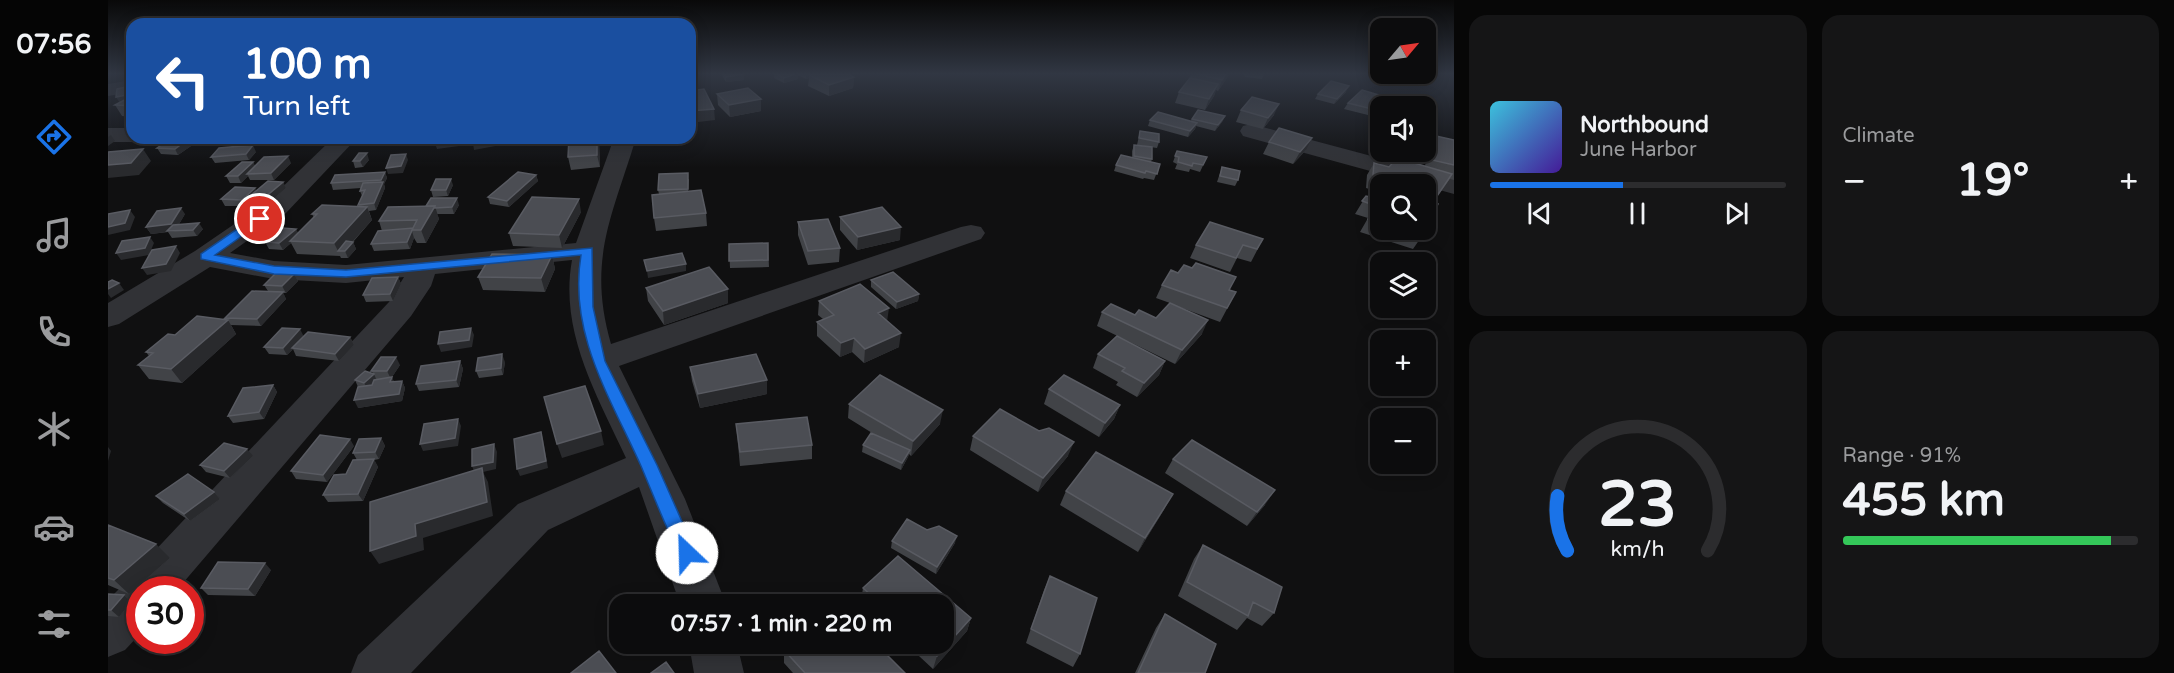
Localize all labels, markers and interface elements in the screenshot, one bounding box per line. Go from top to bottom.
north arrow [1370,18,1436,84]
map controls [1370,18,1436,474]
text: 07:56 [17,28,91,61]
text: 100 m [243,39,372,90]
icon: left [144,42,222,120]
text: Turn left [243,90,350,123]
button: sound [1370,96,1436,162]
text: Northbound [1580,112,1709,138]
icon: directions [33,116,75,158]
text: Climate [1843,124,1915,148]
text: June Harbor [1580,138,1697,162]
text: 19° [1956,154,2029,208]
text: − [1843,162,1866,201]
text: + [2119,162,2138,201]
button: search [1370,174,1436,240]
pin [234,193,285,244]
icon: previous [1523,197,1556,230]
icon: pause [1621,197,1654,230]
icon: next [1720,197,1753,230]
icon: arrive [243,202,276,235]
icon: music [33,214,75,256]
button: layers [1370,252,1436,318]
icon: phone [33,311,75,353]
button: + [1370,330,1436,396]
icon: climate [33,408,75,450]
button: − [1370,408,1436,474]
text: Range · 91% [1843,444,1961,468]
text: 23 [1599,468,1677,543]
text: 455 km [1843,474,2005,528]
icon: car [33,506,75,548]
position arrow [655,521,719,585]
text: km/h [1611,537,1665,563]
speed limit sign: 30 [126,576,204,654]
icon: filters [33,603,75,645]
text: 07:57 · 1 min · 220 m [671,611,892,637]

